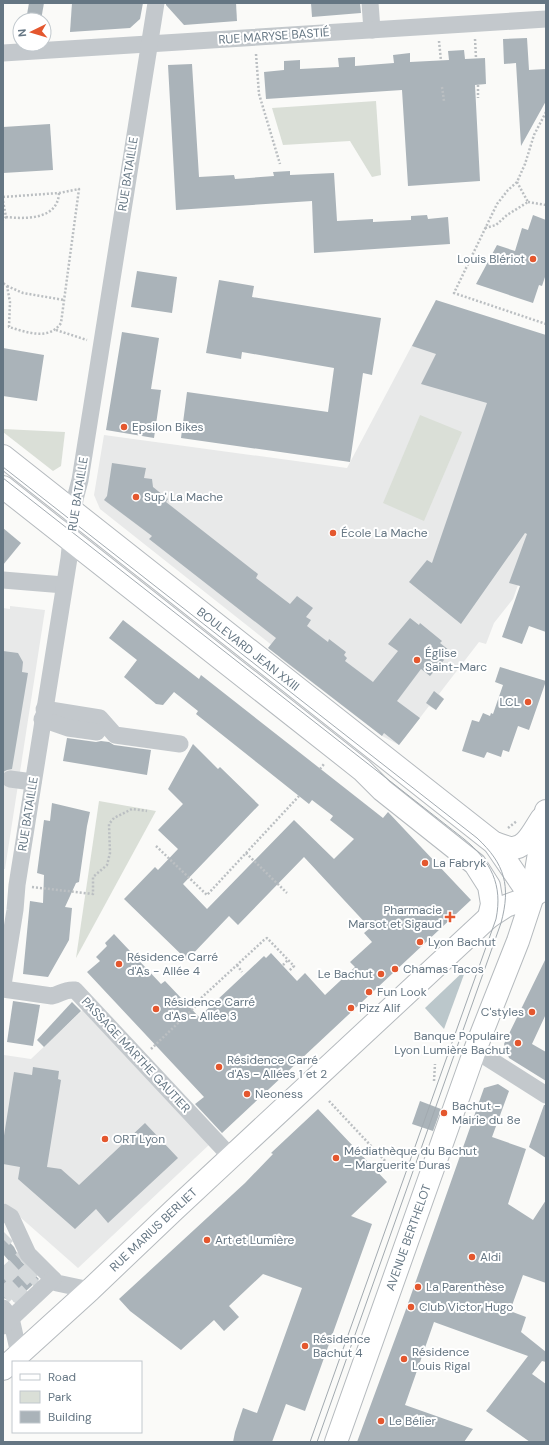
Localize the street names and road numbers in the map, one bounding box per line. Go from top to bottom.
street label: RUE MARYSE BASTIÉ [218,24,330,48]
street label: RUE BATAILLE [114,135,142,212]
street label: RUE BATAILLE [64,455,92,532]
street label: BOULEVARD JEAN XXIII [194,604,303,694]
street label: RUE BATAILLE [14,775,42,852]
street label: PASSAGE MARTHE GAUTIER [78,994,194,1116]
street label: AVENUE BERTHELOT [382,1182,435,1293]
street label: RUE MARIUS BERLIET [106,1184,201,1275]

